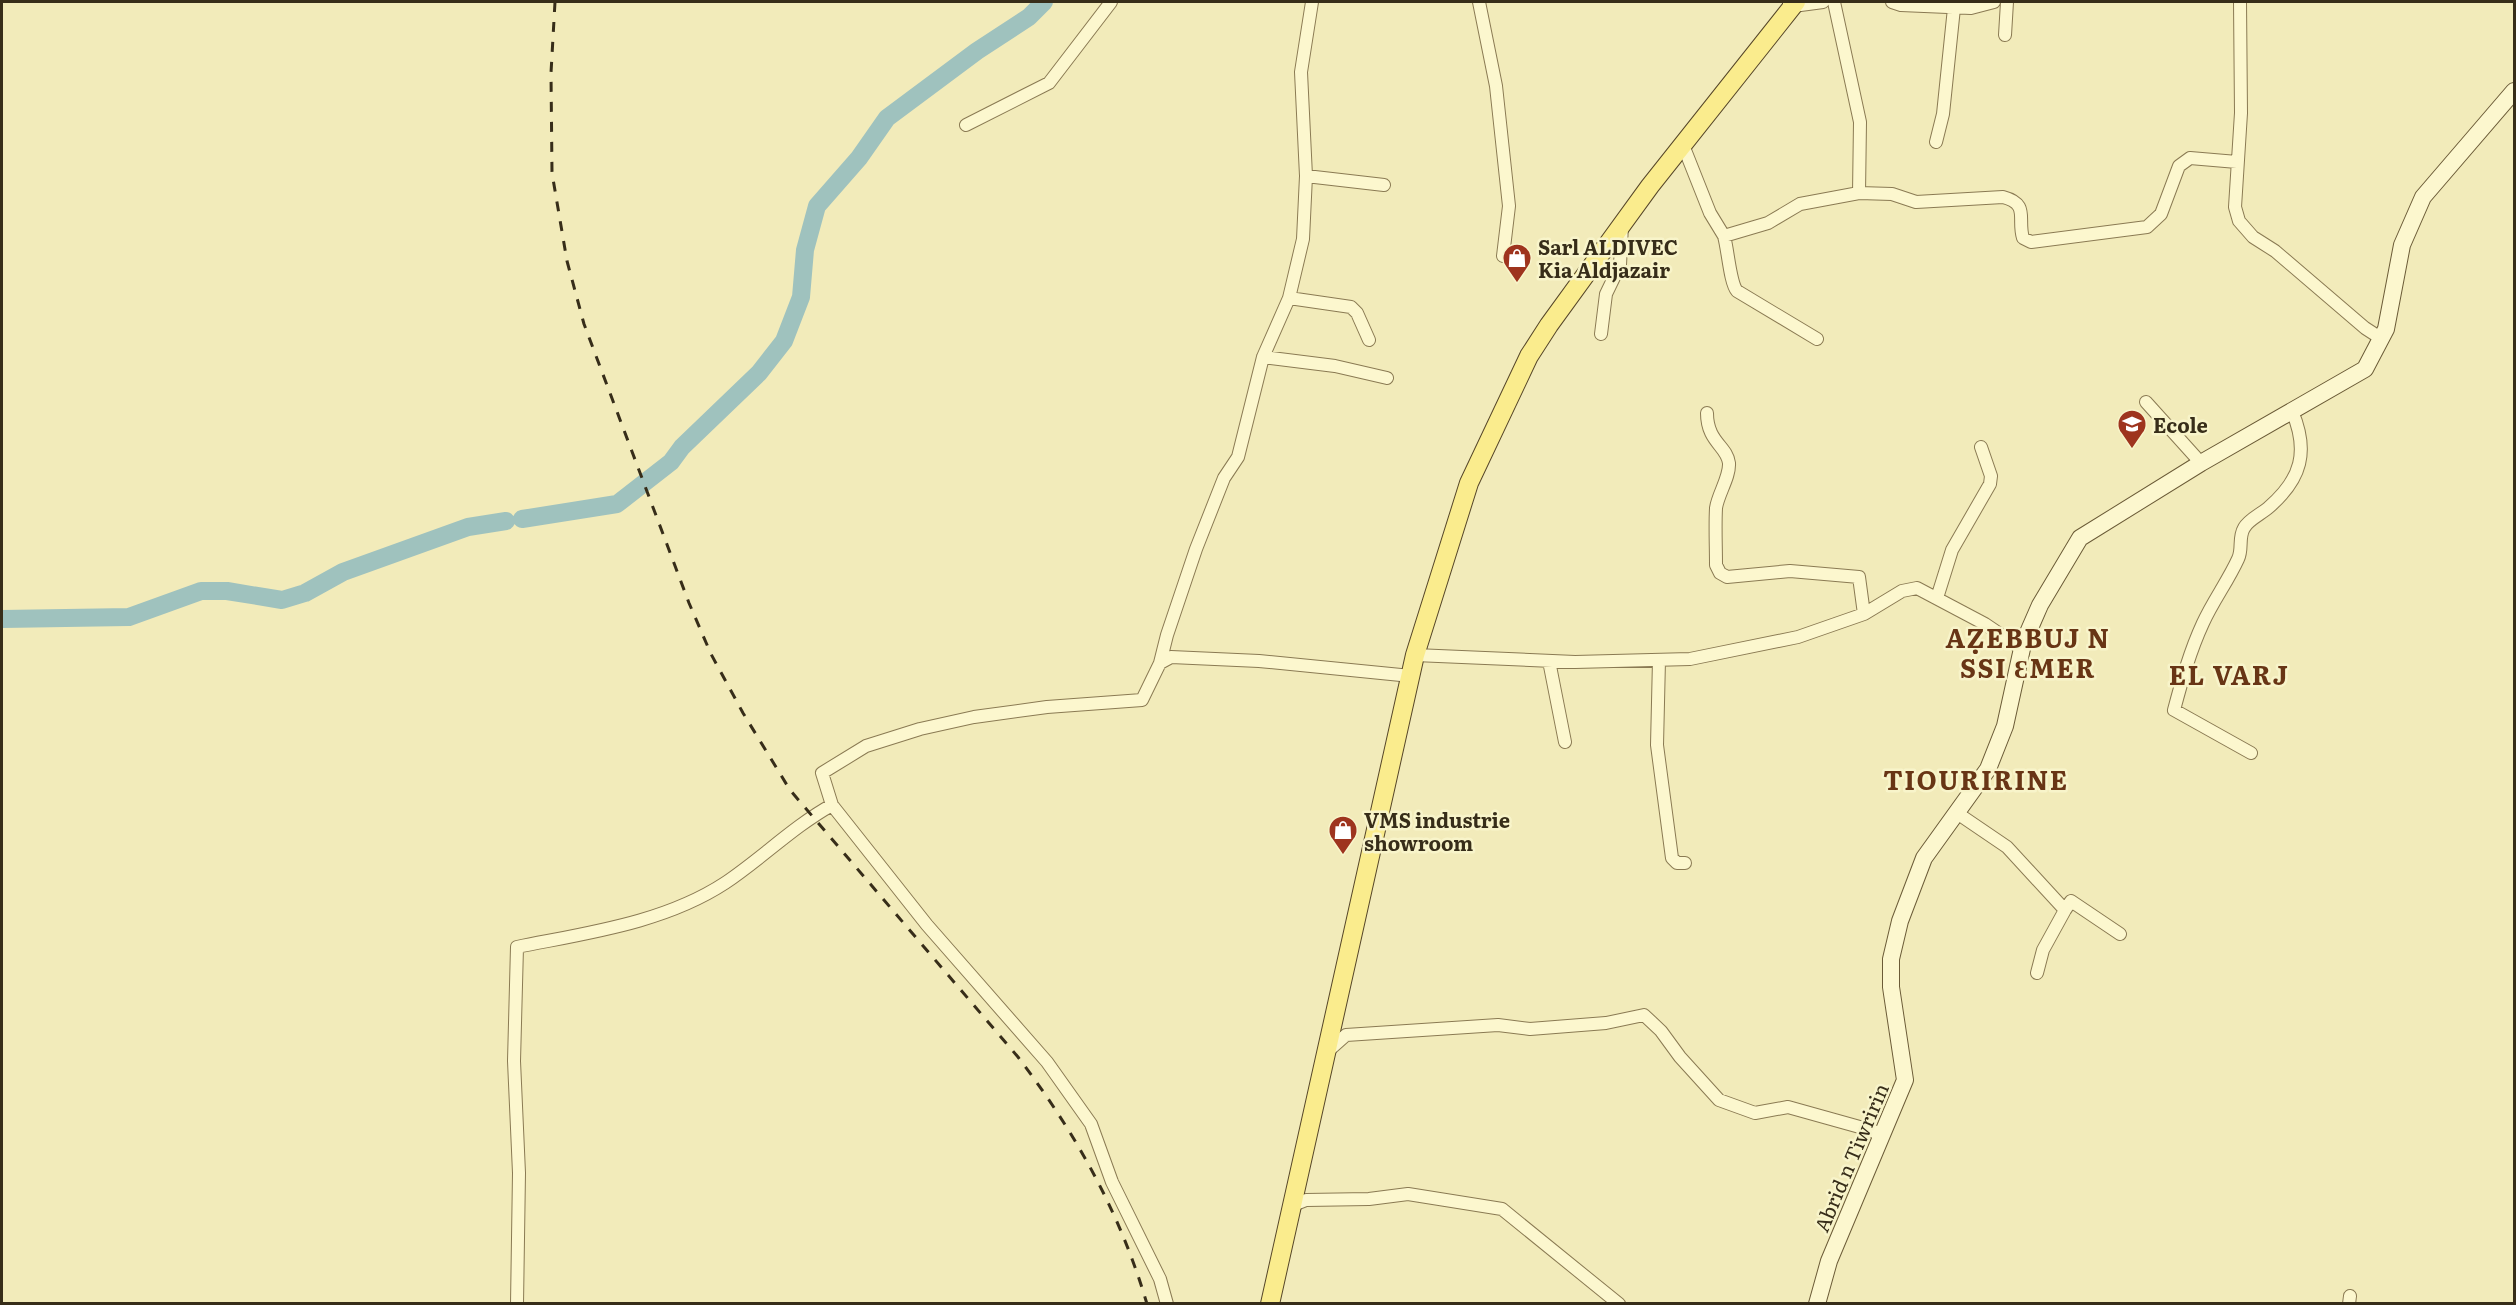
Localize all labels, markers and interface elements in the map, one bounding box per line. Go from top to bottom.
place label: Sarl ALDIVEC Kia Aldjazair [1538,231,1678,284]
shop icon: Sarl ALDIVEC Kia Aldjazair [1501,242,1533,284]
school or university icon: Ecole [2116,408,2148,450]
place label: Ecole [2153,409,2208,439]
district label: AẒEBBUJ N SSI ƐMER [1945,617,2111,686]
district label: EL VARJ [2169,654,2289,693]
district label: TIOURIRINE [1883,759,2069,798]
place label: VMS industrie showroom [1364,804,1510,857]
shop icon: VMS industrie showroom [1327,814,1359,856]
street label: Abrid n Tiwririn [1805,1078,1895,1236]

